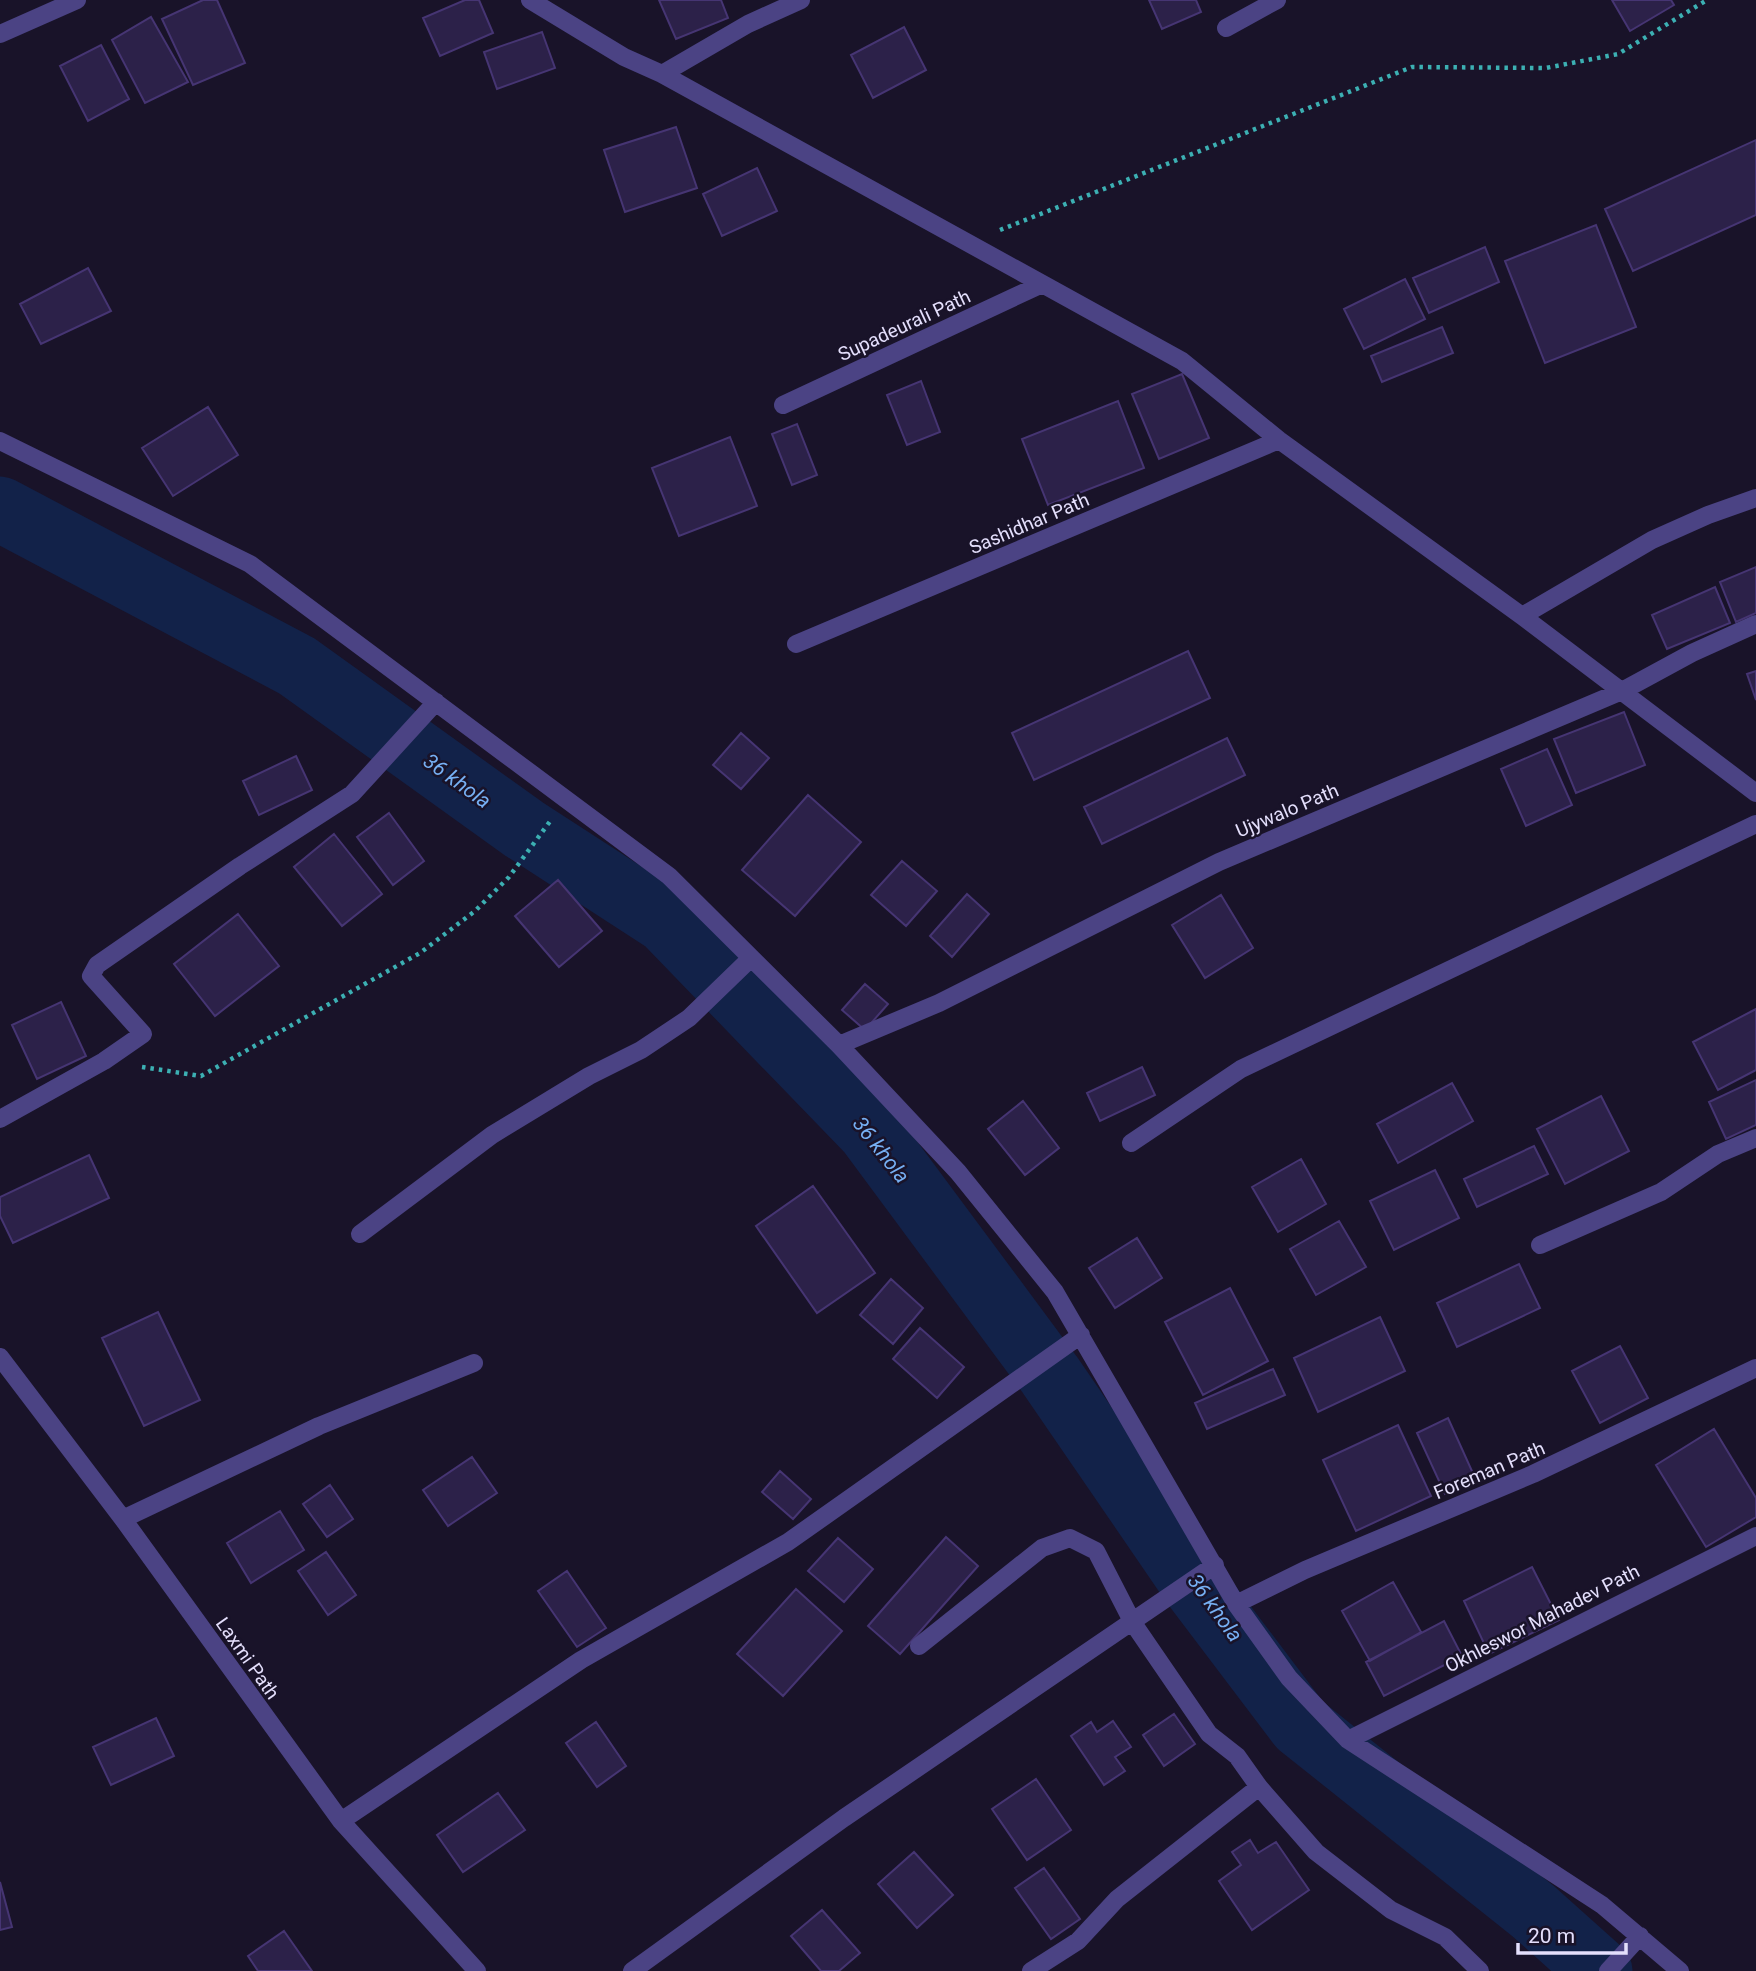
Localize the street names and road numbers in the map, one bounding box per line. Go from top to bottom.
street label: Supadeurali Path [834,285,974,366]
street label: Sashidhar Path [966,488,1093,559]
street label: Ujywalo Path [1232,778,1342,842]
street label: Foreman Path [1430,1437,1548,1504]
street label: Okhleswor Mahadev Path [1441,1559,1643,1678]
street label: Laxmi Path [211,1613,284,1704]

